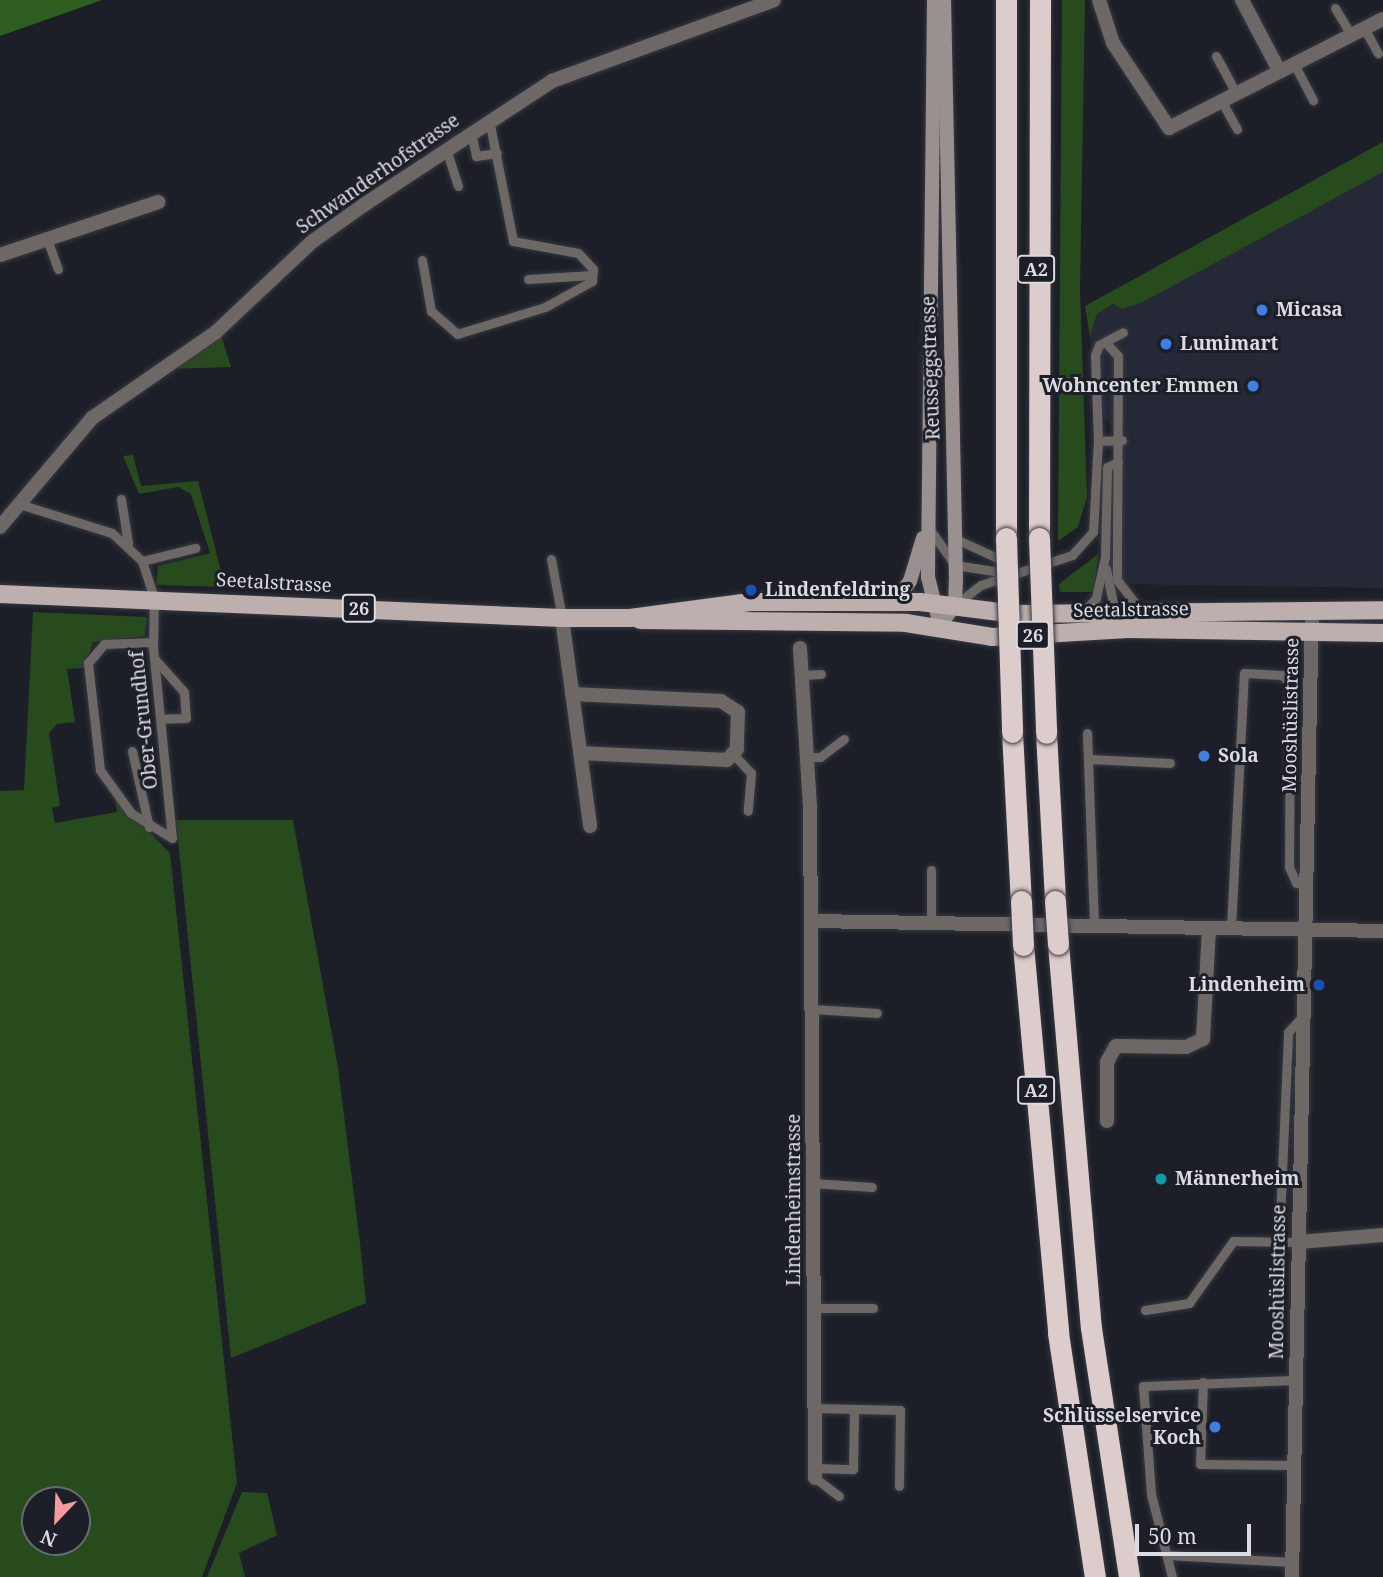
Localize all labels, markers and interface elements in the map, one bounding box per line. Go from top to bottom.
street label: Schwanderhofstrasse [292,109,464,239]
road number: A2 [1017,255,1055,284]
street label: Reusseggstrasse [917,296,945,440]
place label: Micasa [1276,299,1343,321]
marker: Micasa [1254,302,1270,318]
place label: Lumimart [1180,333,1278,355]
marker: Lumimart [1158,336,1174,352]
place label: Wohncenter Emmen [1042,375,1239,397]
marker: Wohncenter Emmen [1245,378,1261,394]
street label: Seetalstrasse [216,569,332,597]
place label: Lindenfeldring [765,579,910,601]
marker: Lindenfeldring [743,582,759,598]
road number: 26 [342,594,376,622]
street label: Seetalstrasse [1073,598,1189,622]
road number: 26 [1016,620,1050,650]
street label: Mooshüslistrasse [1278,637,1304,793]
street label: Ober-Grundhof [125,650,163,790]
place label: Sola [1218,745,1259,767]
marker: Sola [1196,748,1212,764]
place label: Lindenheim [1188,974,1305,996]
marker: Lindenheim [1311,977,1327,993]
road number: A2 [1017,1076,1055,1105]
street label: Lindenheimstrasse [783,1114,805,1286]
place label: Männerheim [1175,1168,1300,1190]
marker: Männerheim [1153,1171,1169,1187]
street label: Mooshüslistrasse [1265,1204,1291,1360]
place label: Schlüsselservice Koch [1043,1405,1201,1449]
marker: Schlüsselservice Koch [1207,1419,1223,1435]
north arrow [21,1486,91,1556]
scale bar [1138,1510,1254,1554]
text: 50 m [1148,1522,1197,1550]
text: N [37,1524,61,1553]

